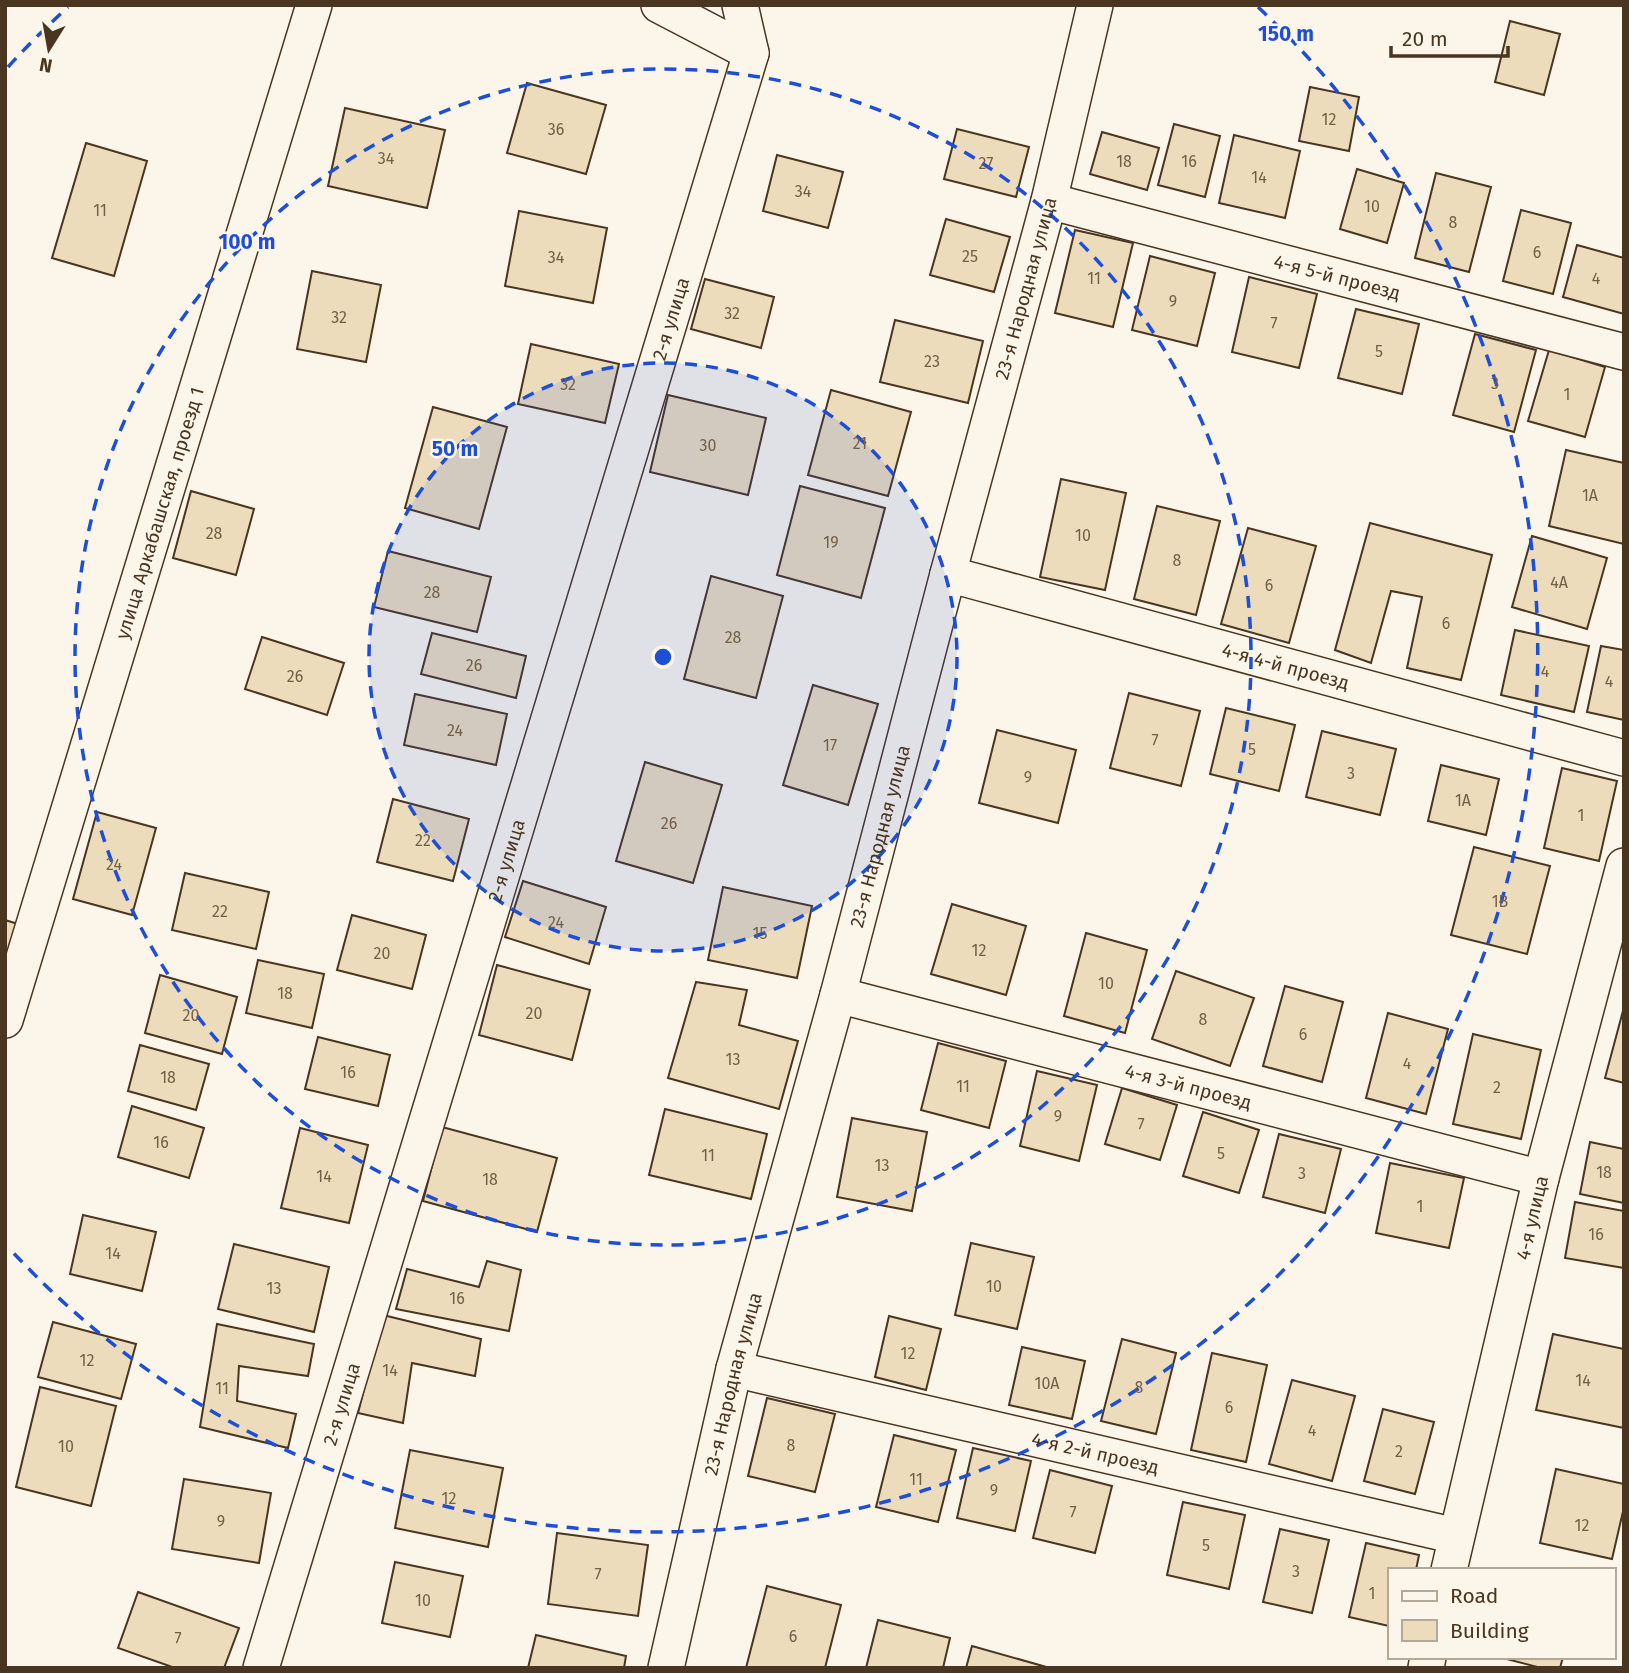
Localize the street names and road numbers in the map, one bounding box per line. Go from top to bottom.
street label: 23-я Народная улица [990,195,1062,382]
street label: 4-я 5-й проезд [1271,250,1403,305]
street label: 2-я улица [647,275,694,363]
street label: улица Аркабашская, проезд 1 [111,384,209,642]
street label: 4-я 4-й проезд [1220,638,1352,695]
street label: 23-я Народная улица [845,742,915,930]
street label: 2-я улица [483,816,530,905]
street label: 4-я 3-й проезд [1122,1059,1254,1114]
street label: 4-я улица [1511,1173,1553,1262]
street label: 23-я Народная улица [699,1290,767,1478]
street label: 2-я улица [318,1360,365,1448]
street label: 4-я 2-й проезд [1029,1427,1161,1479]

